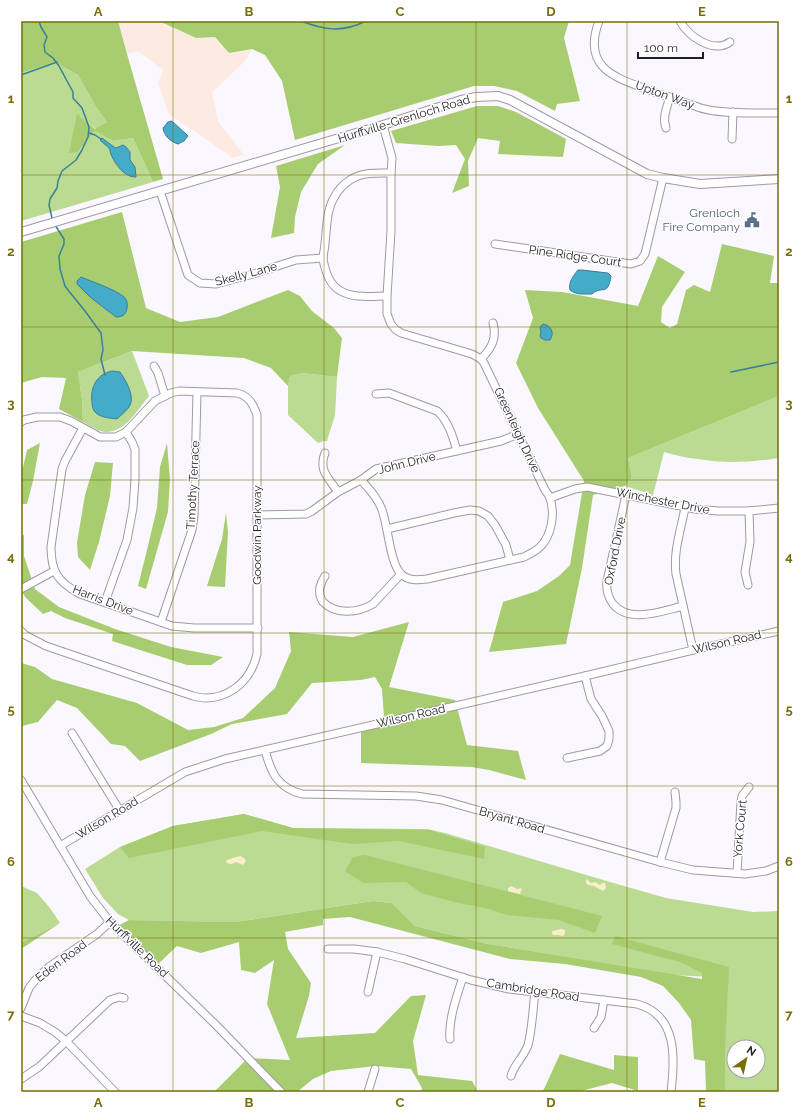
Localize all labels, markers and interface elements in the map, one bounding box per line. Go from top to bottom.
text: A [94,4,103,19]
text: B [245,4,254,19]
text: C [396,4,405,19]
text: D [546,4,556,19]
text: E [698,4,706,19]
scale bar [638,34,703,60]
text: 100 m [644,41,678,55]
street label: Upton Way [634,78,697,112]
text: 1 [8,91,15,106]
text: 1 [786,91,793,106]
street label: Hurffville-Grenloch Road [336,92,472,146]
place label: Grenloch Fire Company [662,206,740,234]
public building icon: Grenloch Fire Company [743,211,761,229]
street label: Pine Ridge Court [528,243,622,269]
text: 2 [7,244,15,259]
text: 2 [785,244,793,259]
street label: Skelly Lane [214,259,278,289]
street label: Greenleigh Drive [491,385,543,475]
text: 3 [7,396,15,411]
text: 3 [785,396,793,411]
street label: Timothy Terrace [184,440,202,530]
street label: John Drive [377,449,437,477]
street label: Goodwin Parkway [250,485,264,585]
street label: Winchester Drive [615,485,711,517]
street label: Oxford Drive [602,516,628,586]
text: 4 [7,549,15,564]
text: 4 [785,549,793,564]
street label: Harris Drive [71,582,135,618]
street label: Wilson Road [691,627,763,657]
street label: Wilson Road [375,701,447,731]
text: 5 [7,702,15,717]
text: 5 [785,702,793,717]
street label: Wilson Road [73,794,141,842]
street label: York Court [730,799,750,859]
street label: Bryant Road [477,804,547,836]
text: 6 [7,854,15,869]
text: 6 [785,854,793,869]
street label: Hurffville Road [103,914,171,980]
street label: Eden Road [33,937,89,985]
street label: Cambridge Road [486,976,580,1004]
text: 7 [7,1007,15,1022]
text: 7 [785,1007,793,1022]
north arrow [726,1039,766,1079]
text: N [744,1043,758,1059]
text: A [94,1095,103,1110]
text: B [245,1095,254,1110]
text: C [396,1095,405,1110]
text: D [546,1095,556,1110]
text: E [698,1095,706,1110]

